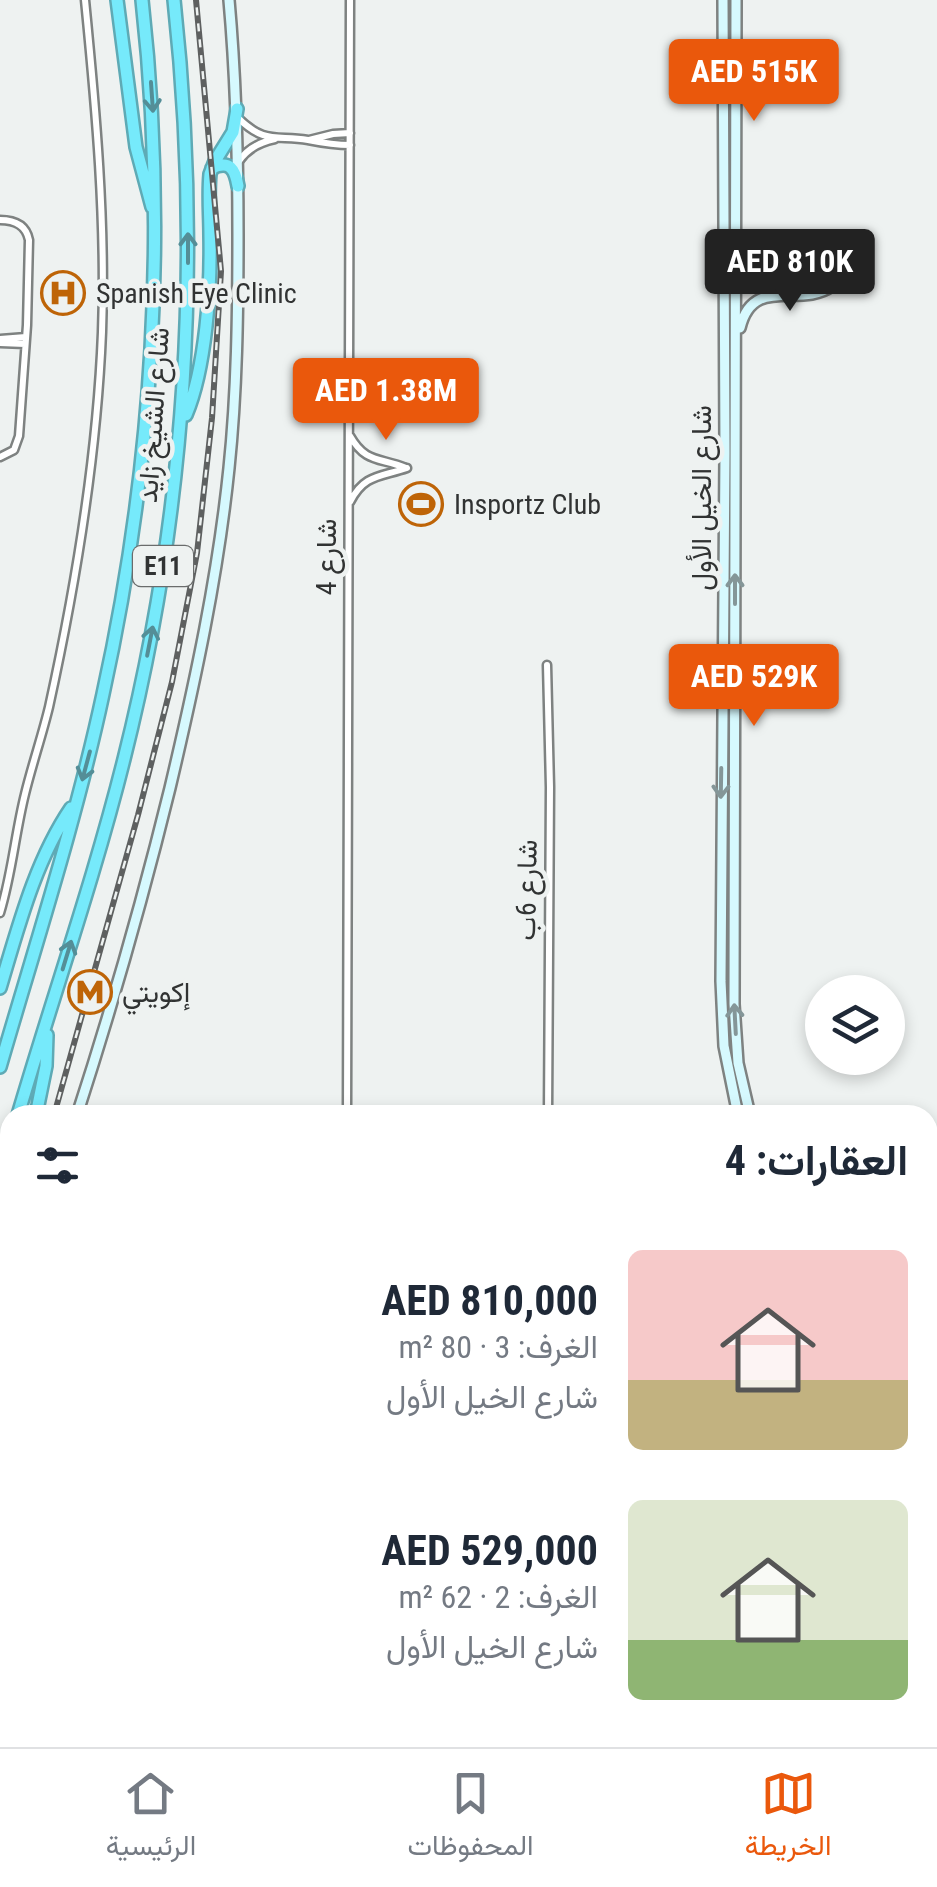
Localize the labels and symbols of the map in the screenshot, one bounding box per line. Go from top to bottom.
pin: AED 515K [651,39,857,124]
one-way arrow [143,81,162,113]
pin: AED 810K [687,229,893,314]
one-way arrow [178,233,198,266]
hospital icon: Spanish Eye Clinic [40,270,86,316]
place label: Spanish Eye Clinic [96,277,297,310]
street label: شارع الشيخ زايد [131,326,179,504]
pin: AED 1.38M [272,358,500,443]
street label: شارع الخيل الأول [685,405,720,591]
sports icon: Insportz Club [398,481,444,527]
place label: Insportz Club [454,488,601,521]
street label: شارع 4 [310,519,345,595]
road number: E11 [133,546,193,586]
one-way arrow [726,574,745,606]
one-way arrow [141,625,160,658]
pin: AED 529K [651,644,857,729]
one-way arrow [76,749,94,781]
one-way arrow [712,766,730,799]
street label: شارع 6ب [509,839,546,941]
one-way arrow [59,939,77,971]
metro station icon: إكويتي [67,969,113,1015]
place label: إكويتي [122,976,190,1015]
one-way arrow [725,1003,744,1035]

